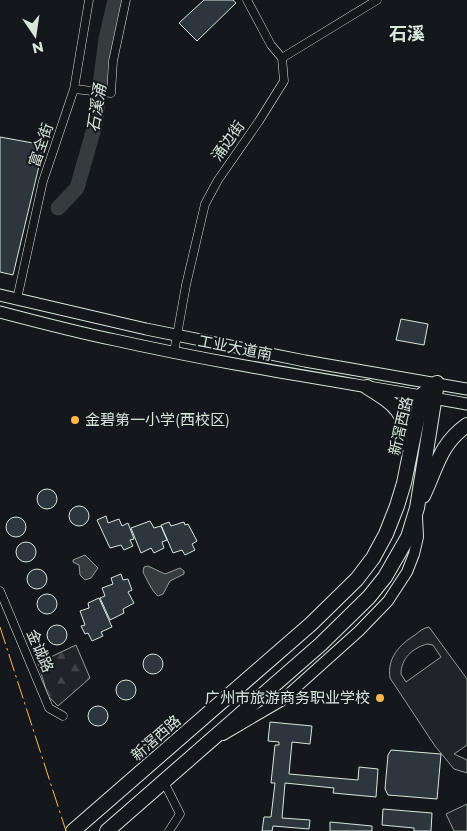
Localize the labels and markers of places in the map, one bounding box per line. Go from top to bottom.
place label: 金碧第一小学(西校区) [85,410,230,429]
marker: 金碧第一小学(西校区) [69,414,81,426]
place label: 广州市旅游商务职业学校 [205,688,370,707]
marker: 广州市旅游商务职业学校 [374,692,386,704]

